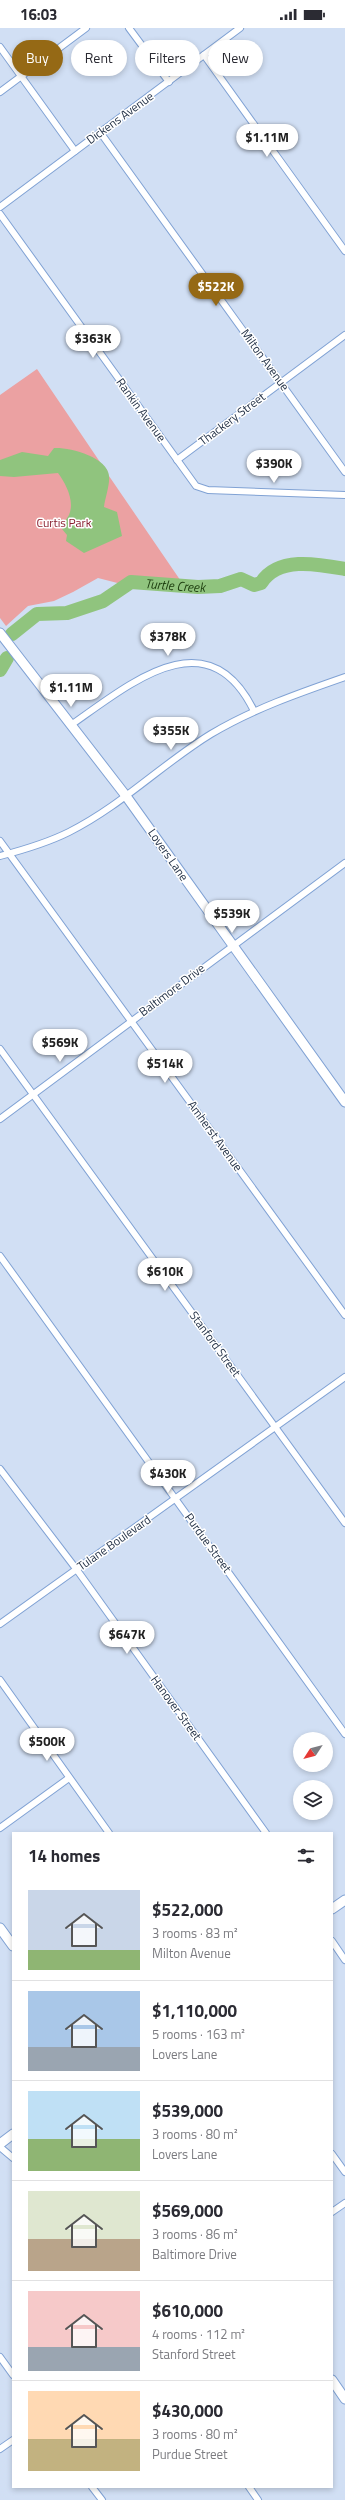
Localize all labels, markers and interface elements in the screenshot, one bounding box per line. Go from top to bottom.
text: 16:03 [20,3,57,26]
chip: Buy [12,40,63,76]
chip: Rent [71,40,127,76]
chip: Filters [135,40,200,76]
chip: New [208,40,263,76]
street label: Dickens Avenue [82,87,157,149]
pin: $1.11M [234,124,300,158]
text: $1.11M [245,127,289,147]
pin: $522K [188,273,244,307]
text: $522K [198,276,234,296]
pin: $363K [65,325,121,359]
street label: Milton Avenue [236,325,294,395]
text: $363K [75,328,111,348]
street label: Rankin Avenue [112,374,171,446]
street label: Thackery Street [194,387,270,450]
pin: $390K [246,450,302,484]
text: $390K [256,453,292,473]
park label: Curtis Park [37,513,92,532]
water label: Turtle Creek [144,573,208,597]
pin: $378K [140,623,196,657]
text: $378K [150,626,186,646]
pin: $1.11M [38,674,104,708]
text: $1.11M [49,677,93,697]
pin: $355K [143,717,199,751]
text: $355K [153,720,189,740]
street label: Lovers Lane [143,825,193,885]
pin: $539K [204,900,260,934]
text: $539K [214,903,250,923]
street label: Baltimore Drive [135,958,209,1021]
pin: $569K [32,1029,88,1063]
text: $569K [42,1032,78,1052]
pin: $514K [137,1050,193,1084]
text: $514K [147,1053,183,1073]
street label: Amherst Avenue [183,1096,248,1175]
pin: $610K [137,1258,193,1292]
text: $610K [147,1261,183,1281]
street label: Stanford Street [185,1307,246,1381]
pin: $430K [140,1460,196,1494]
text: $430K [150,1463,186,1483]
street label: Purdue Street [180,1509,237,1577]
street label: Tulane Boulevard [73,1510,155,1575]
pin: $647K [99,1621,155,1655]
text: $647K [109,1624,145,1644]
street label: Hanover Street [146,1671,207,1745]
pin: $500K [19,1728,75,1762]
text: $500K [29,1731,65,1751]
north arrow [293,1732,333,1772]
map controls [293,1732,333,1820]
button: layers [293,1780,333,1820]
text: 14 homes [28,1843,100,1869]
icon: filters [295,1845,317,1867]
text: $522,000 [152,1897,223,1923]
icon: home [60,1906,108,1954]
text: 3 rooms · 83 m² [152,1923,238,1943]
text: Milton Avenue [152,1943,231,1963]
text: $1,110,000 [152,1998,237,2024]
icon: home [60,2007,108,2055]
text: 5 rooms · 163 m² [152,2024,245,2044]
text: Lovers Lane [152,2044,217,2064]
text: $539,000 [152,2098,223,2124]
icon: home [60,2107,108,2155]
text: 3 rooms · 80 m² [152,2124,238,2144]
text: Lovers Lane [152,2144,217,2164]
text: $569,000 [152,2198,223,2224]
icon: home [60,2207,108,2255]
text: 3 rooms · 86 m² [152,2224,238,2244]
text: Baltimore Drive [152,2244,237,2264]
text: $610,000 [152,2298,223,2324]
icon: home [60,2307,108,2355]
text: 4 rooms · 112 m² [152,2324,245,2344]
text: Stanford Street [152,2344,236,2364]
text: $430,000 [152,2398,223,2424]
icon: home [60,2407,108,2455]
text: 3 rooms · 80 m² [152,2424,238,2444]
text: Purdue Street [152,2444,228,2464]

